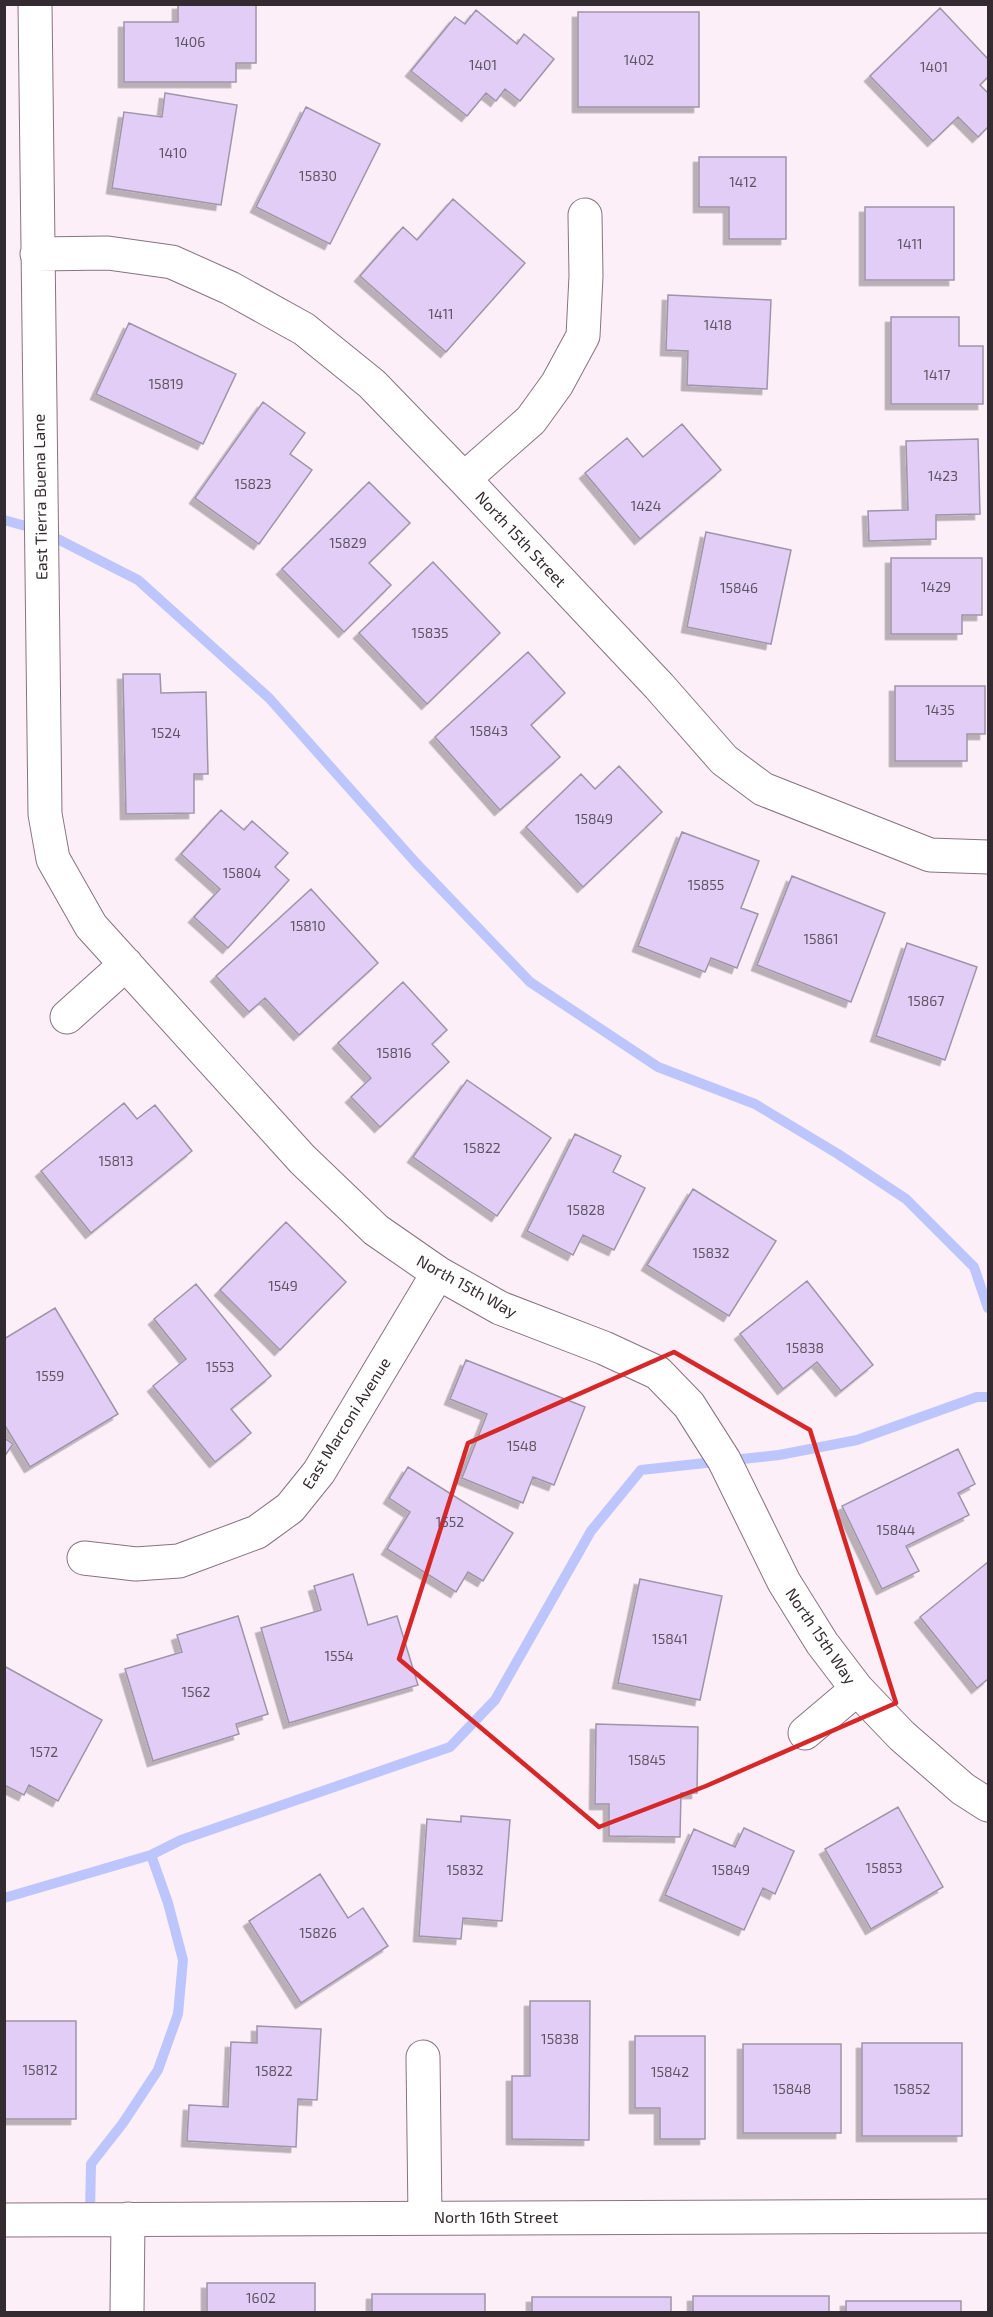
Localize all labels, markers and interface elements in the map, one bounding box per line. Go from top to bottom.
house number: 1406 [175,33,205,50]
house number: 1402 [624,51,654,68]
house number: 1401 [469,56,497,73]
house number: 1401 [920,58,948,75]
house number: 1410 [159,144,187,161]
house number: 15830 [299,167,337,184]
house number: 1412 [729,173,757,190]
house number: 1411 [897,235,923,252]
house number: 1411 [428,305,454,322]
house number: 1418 [704,316,732,333]
house number: 1417 [924,366,950,383]
house number: 15819 [148,375,184,392]
street label: East Tierra Buena Lane [29,414,50,580]
house number: 1423 [928,467,958,484]
house number: 15823 [234,475,272,492]
street label: North 15th Street [472,487,571,591]
house number: 1424 [631,497,661,514]
house number: 15829 [329,534,367,551]
house number: 1429 [921,578,951,595]
house number: 15846 [720,579,758,596]
house number: 15835 [412,624,448,641]
house number: 1435 [925,701,955,718]
house number: 15843 [470,722,508,739]
house number: 1524 [151,724,181,741]
house number: 15849 [575,810,613,827]
house number: 15804 [223,864,261,881]
house number: 15855 [688,876,724,893]
house number: 15810 [290,917,326,934]
house number: 15861 [803,930,839,947]
house number: 15867 [908,992,944,1009]
house number: 15816 [376,1044,412,1061]
house number: 15822 [463,1139,501,1156]
house number: 15813 [99,1152,133,1169]
house number: 15828 [567,1201,605,1218]
house number: 15832 [692,1244,730,1261]
street label: North 15th Way [414,1250,521,1321]
house number: 1549 [268,1277,298,1294]
house number: 15838 [786,1339,824,1356]
street label: East Marconi Avenue [297,1353,394,1492]
house number: 1553 [206,1358,234,1375]
house number: 1559 [36,1367,64,1384]
house number: 1548 [507,1437,537,1454]
house number: 1552 [436,1513,464,1530]
house number: 15844 [877,1521,915,1538]
street label: North 15th Way [782,1584,861,1688]
house number: 15841 [652,1630,688,1647]
house number: 1554 [324,1647,354,1664]
house number: 1562 [182,1683,211,1700]
house number: 1572 [30,1743,58,1760]
house number: 15845 [628,1751,666,1768]
house number: 15853 [866,1859,902,1876]
house number: 15832 [446,1861,484,1878]
house number: 15849 [712,1861,750,1878]
house number: 15826 [299,1924,337,1941]
house number: 15838 [541,2030,579,2047]
house number: 15812 [22,2061,58,2078]
house number: 15822 [255,2062,293,2079]
house number: 15842 [651,2063,689,2080]
house number: 15848 [773,2080,811,2097]
house number: 15852 [894,2080,931,2097]
street label: North 16th Street [434,2207,558,2226]
house number: 1602 [246,2289,276,2306]

